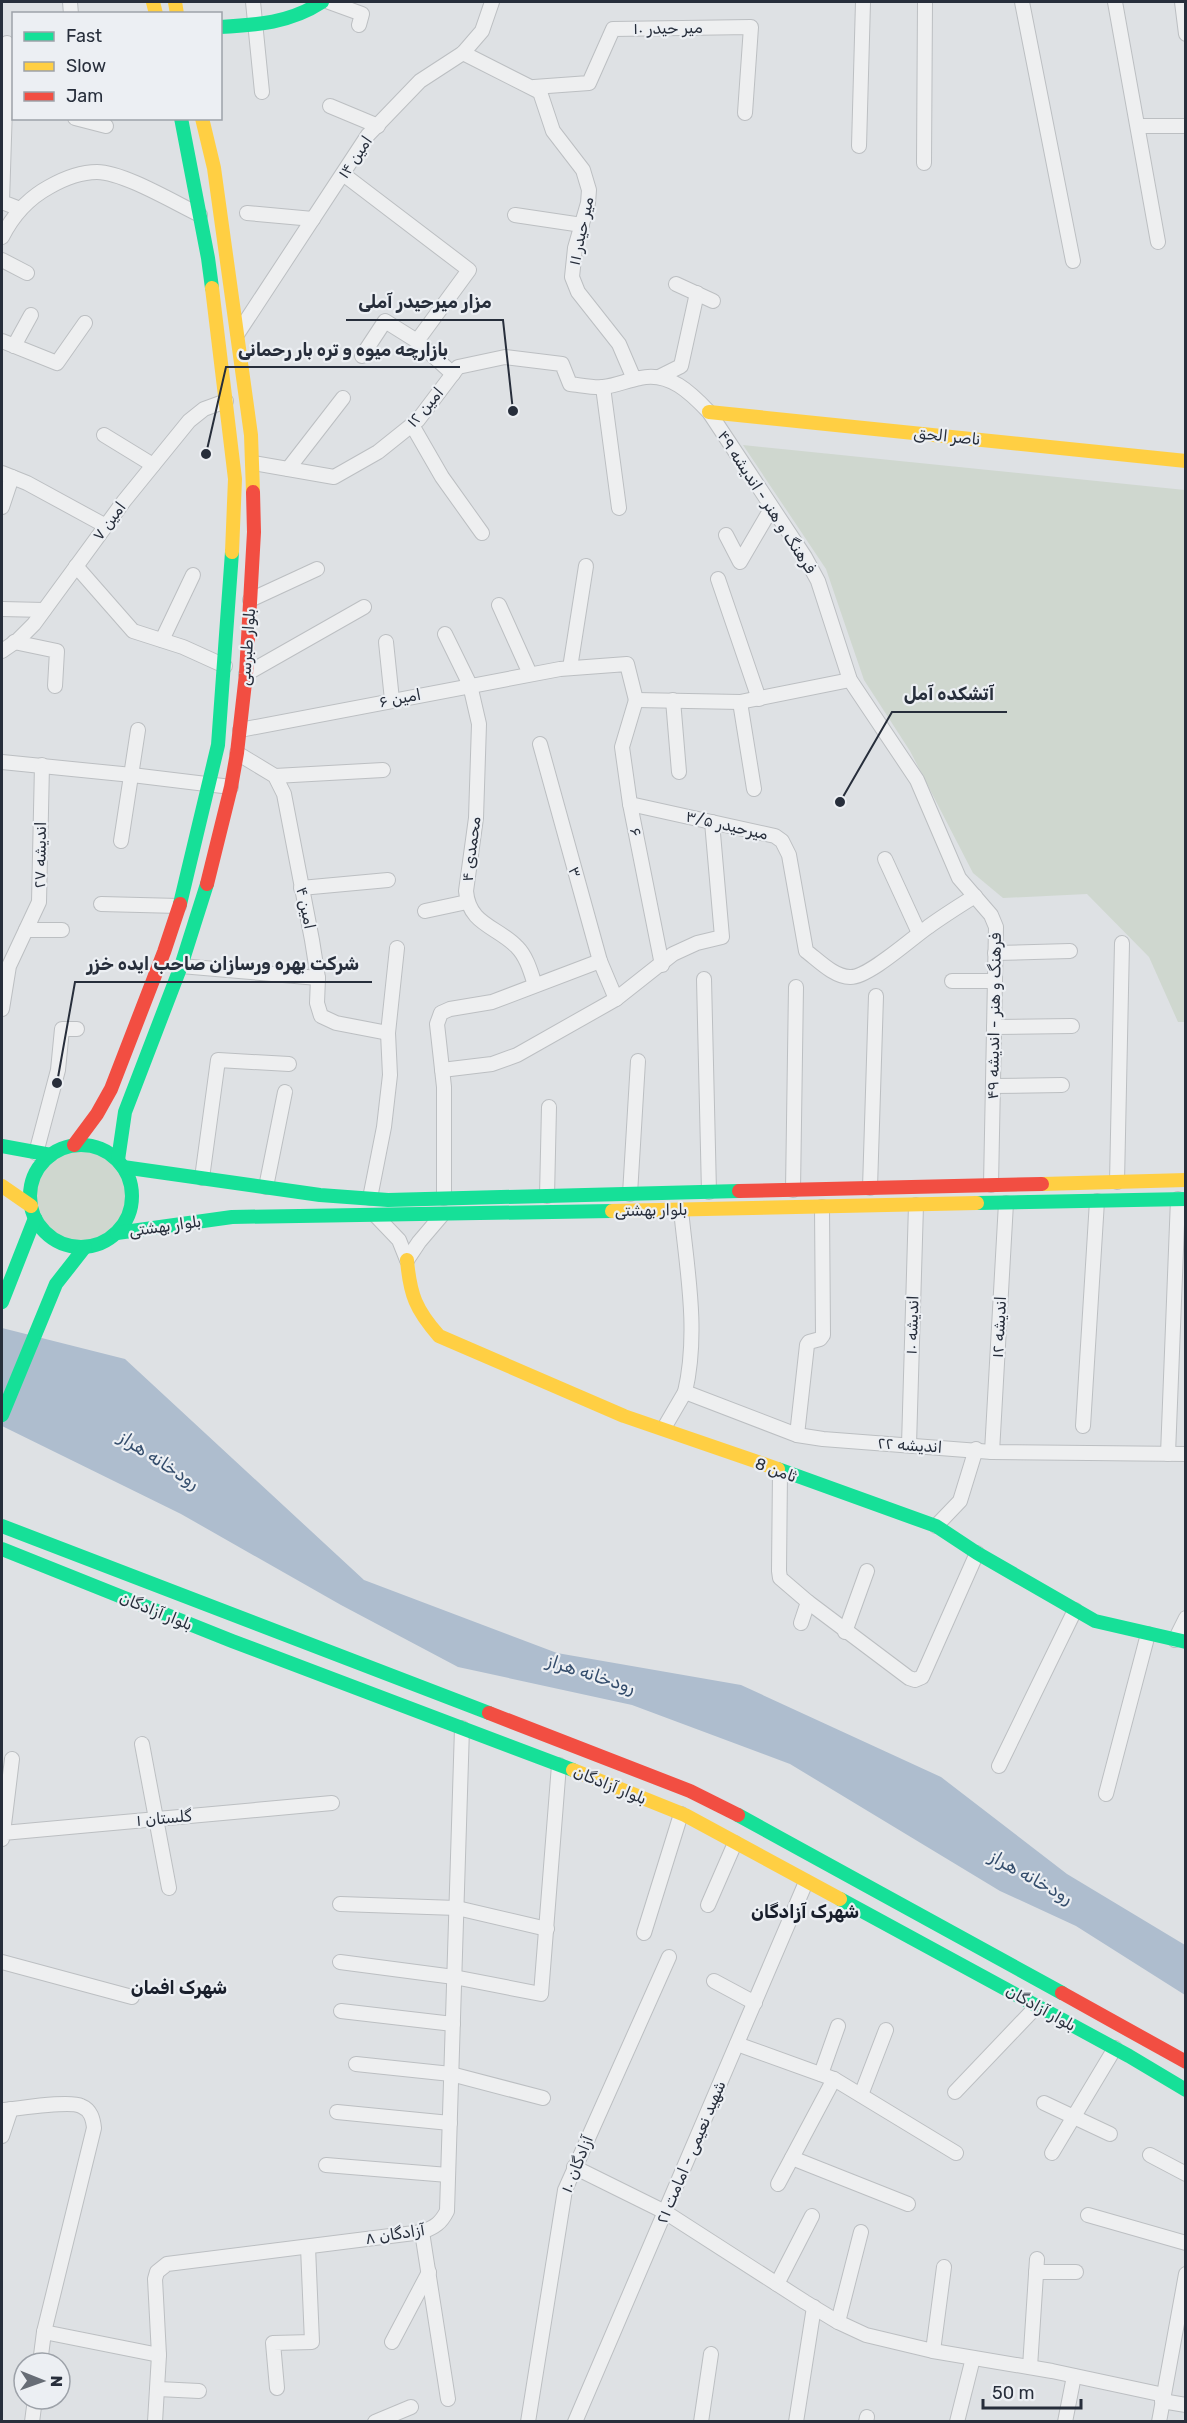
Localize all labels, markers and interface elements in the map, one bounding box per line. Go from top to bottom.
legend [12,12,222,120]
street label: میر حیدر ۱۰ [633,18,703,39]
text: Fast [66,25,102,47]
text: Slow [66,55,106,77]
text: Jam [66,85,103,107]
street label: امین ۱۴ [334,132,376,182]
street label: میر حیدر ۱۱ [564,195,599,267]
callout: مزار میرحیدر آملی [346,284,503,320]
text: مزار میرحیدر آملی [358,291,492,313]
callout: بازارچه میوه و تره بار رحمانی [226,331,460,367]
text: بازارچه میوه و تره بار رحمانی [238,339,448,361]
street label: امین ۱۲ [403,383,447,431]
street label: ناصر الحق [912,423,981,450]
street label: فرهنگ و هنر - اندیشه ۴۹ [713,427,821,578]
street label: امین ۷ [88,498,130,544]
street label: بلوار طبرسی [235,608,260,687]
callout: آتشکده آمل [892,676,1007,712]
text: آتشکده آمل [904,683,995,705]
street label: امین ۶ [377,685,423,711]
street label: میرحیدر ۳/۵ [684,806,770,845]
street label: محمدی ۴ [458,815,484,883]
street label: اندیشه ۲۷ [30,821,50,889]
street label: ۶ [626,826,646,838]
street label: ۳ [564,864,586,880]
street label: امین ۴ [292,885,320,931]
street label: فرهنگ و هنر - اندیشه ۴۹ [983,932,1006,1100]
callout: شرکت بهره ورسازان صاحب ایده خزر [75,946,372,982]
text: شرکت بهره ورسازان صاحب ایده خزر [86,953,359,975]
street label: بلوار بهشتی [614,1200,688,1221]
street label: بلوار بهشتی [128,1212,202,1241]
street label: اندیشه ۱۰ [901,1295,923,1355]
street label: اندیشه ۱۲ [988,1296,1010,1358]
water label: رودخانه هراز [114,1425,204,1494]
street label: اندیشه ۲۲ [877,1433,943,1457]
street label: ثامن 8 [753,1454,799,1486]
street label: بلوار آزادگان [116,1588,195,1635]
water label: رودخانه هراز [543,1649,638,1699]
street label: بلوار آزادگان [570,1762,649,1809]
street label: گلستان ۱ [136,1806,193,1830]
water label: رودخانه هراز [985,1845,1077,1909]
district label: شهرک آزادگان [751,1901,859,1923]
district label: شهرک افمان [131,1977,227,1999]
street label: بلوار آزادگان [1002,1981,1079,2036]
street label: شهید نعیمی - امامت ۲۱ [652,2078,731,2227]
street label: آزادگان ۱۰ [557,2132,598,2196]
street label: آزادگان ۸ [364,2220,427,2249]
north arrow [12,2351,72,2411]
scale bar [983,2372,1080,2410]
text: N [47,2375,66,2387]
text: 50 m [992,2382,1035,2404]

